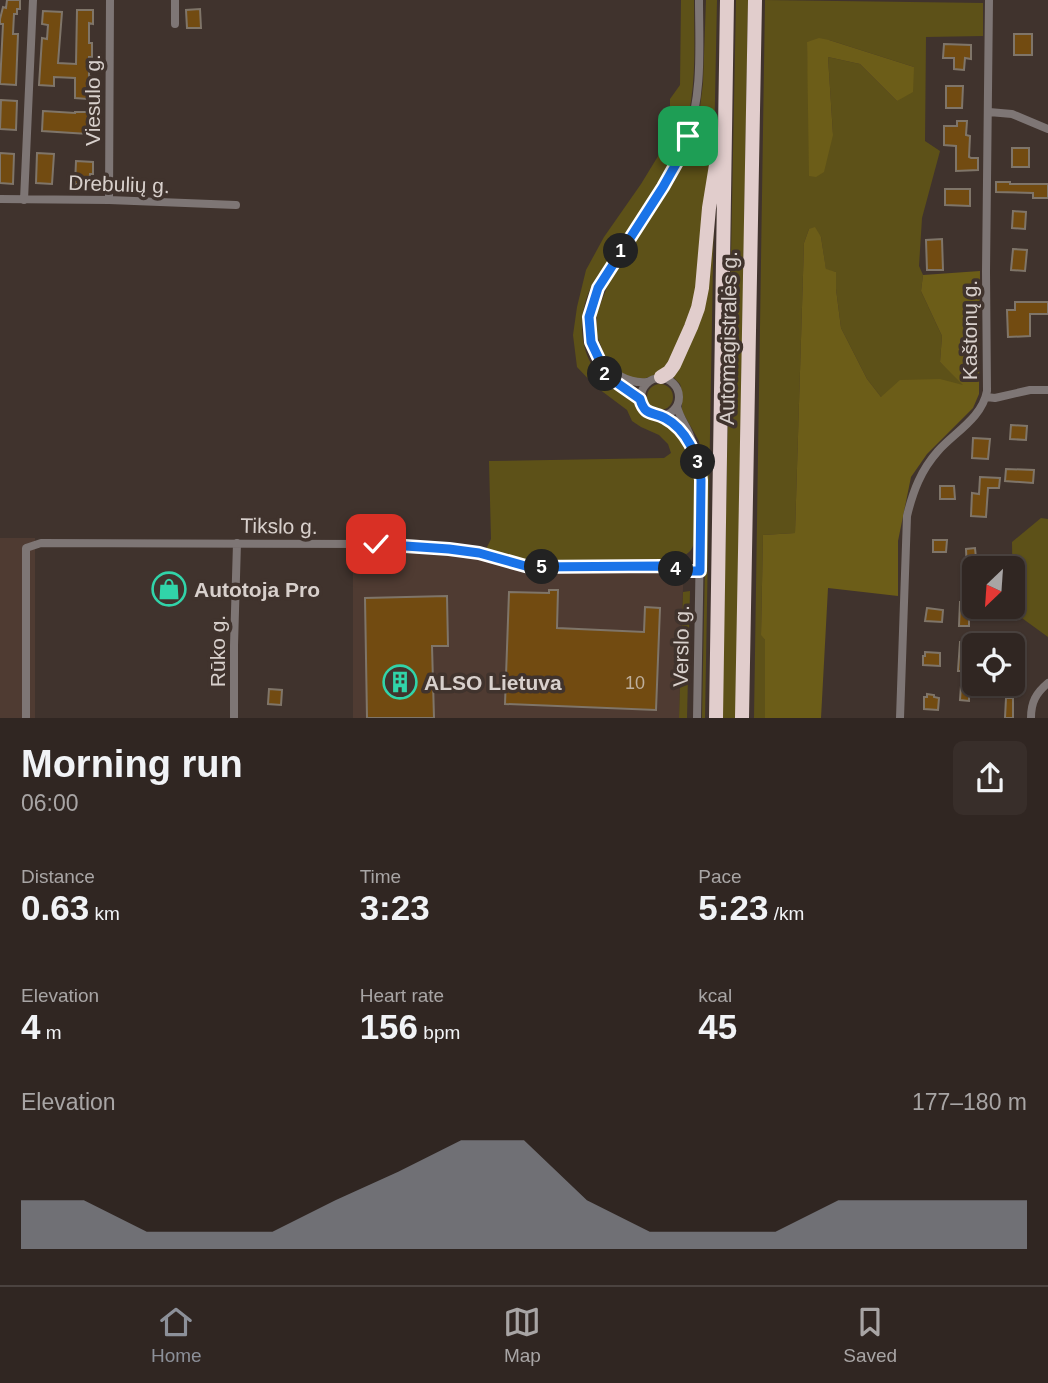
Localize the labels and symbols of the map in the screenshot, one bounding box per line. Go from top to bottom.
street label: Viesulo g. [81,54,104,146]
pin [658,106,718,166]
street label: Drebulių g. [68,171,170,197]
pin: 1 [604,233,638,268]
street label: Automagistralės g. [715,251,741,425]
street label: Kaštonų g. [958,280,981,380]
pin: 2 [588,356,622,392]
pin: 3 [680,444,716,480]
street label: Tikslo g. [240,514,318,538]
pin [346,514,406,574]
pin: 5 [524,550,560,584]
pin: 4 [658,552,694,586]
north arrow [962,556,1026,620]
shop icon: Autotoja Pro [150,570,188,608]
place label: Autotoja Pro [194,578,320,601]
street label: Verslo g. [669,605,693,687]
street label: Rūko g. [206,615,229,687]
building icon: ALSO Lietuva [381,663,419,701]
place label: ALSO Lietuva [424,671,562,694]
house number: 10 [625,673,645,693]

